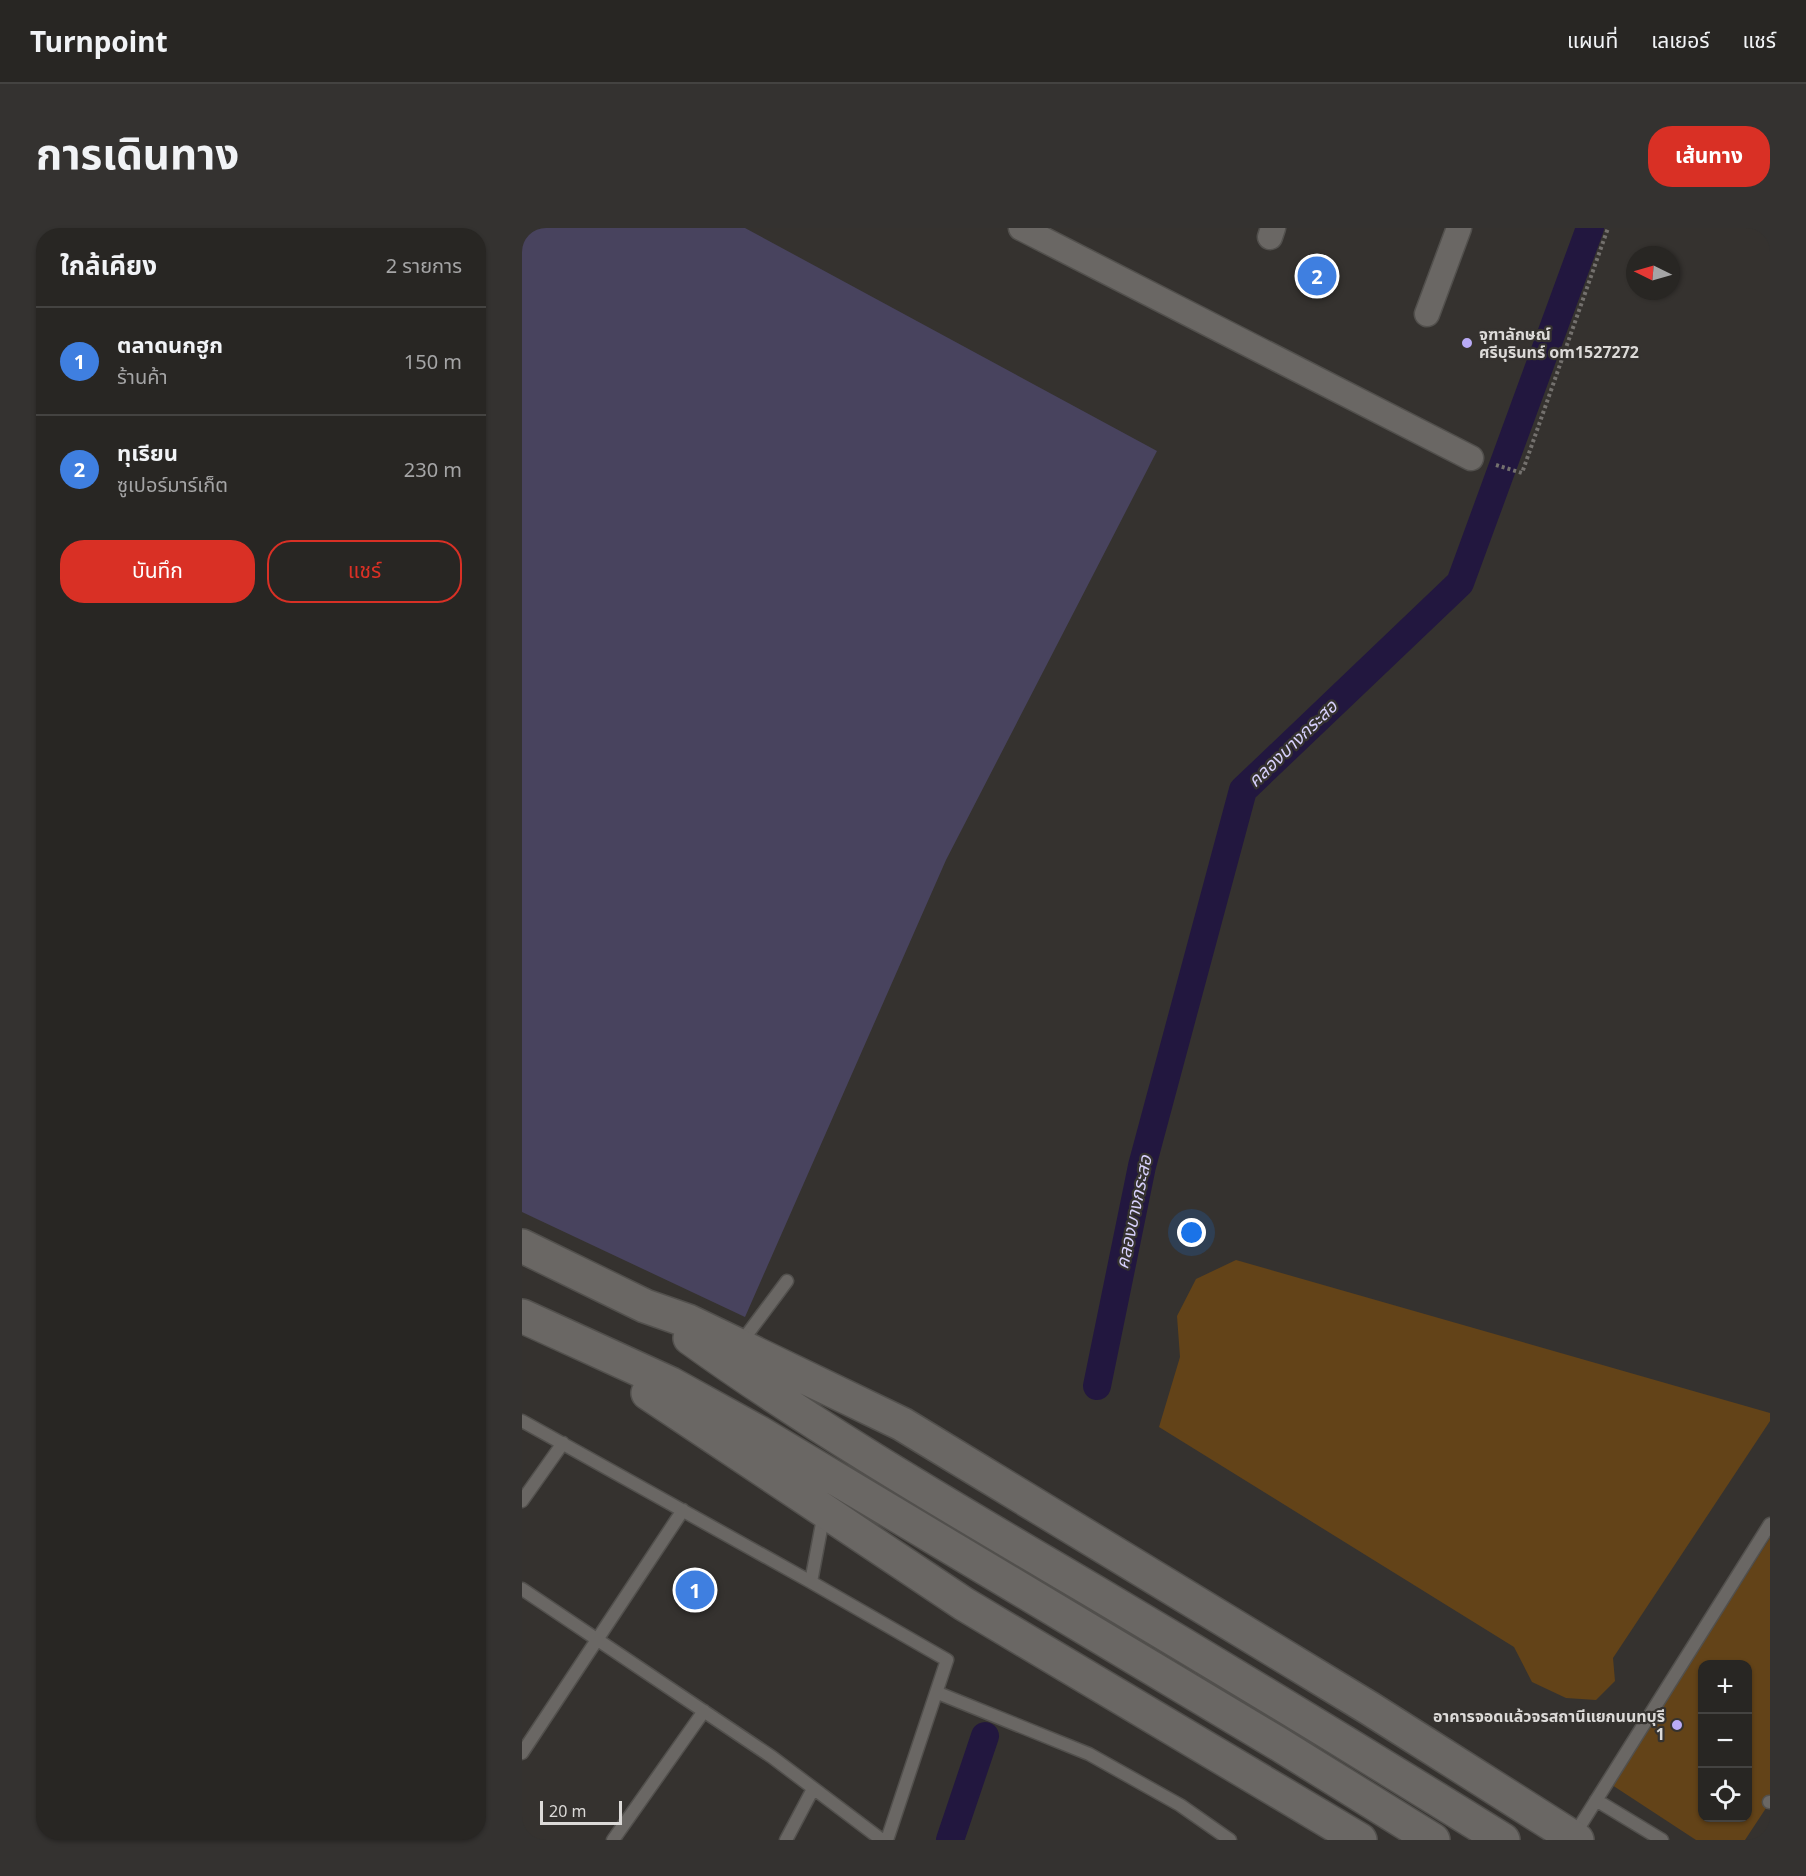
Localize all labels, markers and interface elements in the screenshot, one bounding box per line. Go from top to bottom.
text: Turnpoint [30,22,168,60]
text: แผนที่ [1567,26,1618,54]
text: เลเยอร์ [1651,26,1710,54]
text: แชร์ [1743,26,1776,54]
text: การเดินทาง [36,124,239,181]
button: เส้นทาง [1648,126,1770,187]
north arrow [1626,246,1680,300]
text: ใกล้เคียง [60,247,157,283]
text: 2 รายการ [386,252,462,279]
pin: 2 [1298,254,1336,298]
place label: จุฑาลักษณ์ ศรีบุรินทร์ om1527272 [1479,323,1639,363]
text: ตลาดนกฮูก [117,329,223,359]
marker: จุฑาลักษณ์ ศรีบุรินทร์ om1527272 [1460,336,1474,350]
text: 1 [74,348,85,375]
text: 150 m [404,348,462,375]
text: ร้านค้า [117,363,168,390]
text: ทุเรียน [117,437,178,467]
text: 2 [74,456,85,483]
text: 230 m [404,456,462,483]
text: ซูเปอร์มาร์เก็ต [117,471,228,498]
button: บันทึก [60,540,255,603]
button: แชร์ [267,540,462,603]
water label: คลองบางกระสอ [1242,694,1342,792]
water label: คลองบางกระสอ [1109,1152,1157,1271]
your location [1177,1218,1206,1247]
pin: 1 [676,1568,714,1612]
map controls [1698,1660,1752,1822]
button: + [1698,1660,1752,1714]
place label: อาคารจอดแล้วจรสถานีแยกนนทบุรี 1 [1433,1705,1665,1745]
button: − [1698,1714,1752,1768]
marker: อาคารจอดแล้วจรสถานีแยกนนทบุรี 1 [1670,1718,1684,1732]
button: locate [1698,1768,1752,1822]
scale bar [540,1798,622,1826]
text: 20 m [549,1800,586,1822]

